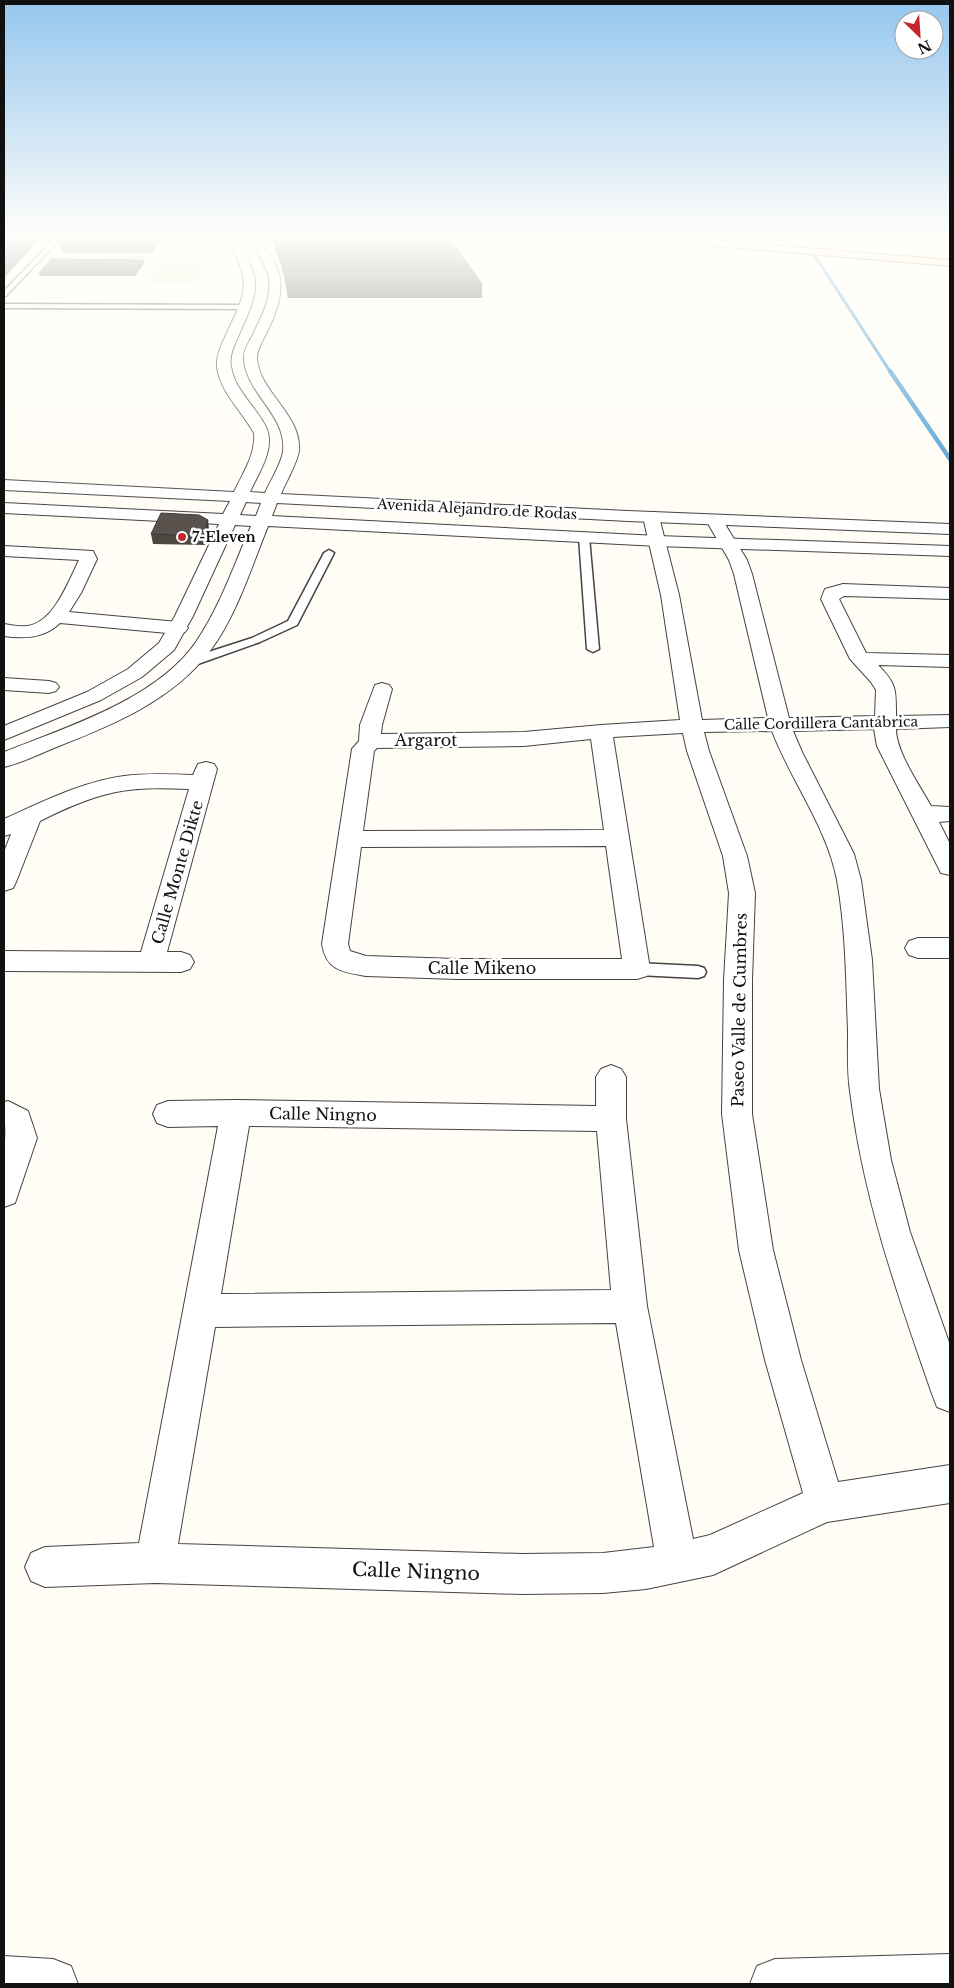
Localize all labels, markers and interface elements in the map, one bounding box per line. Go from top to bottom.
north arrow [894,10,944,60]
text: N [915,36,934,58]
street label: Avenida Alejandro de Rodas [375,495,578,523]
place label: 7-Eleven [192,528,256,546]
marker: 7-Eleven [176,531,188,543]
street label: Calle Cordillera Cantábrica [724,712,918,734]
street label: Argarot [394,730,457,750]
street label: Calle Monte Dikte [147,798,207,946]
street label: Paseo Valle de Cumbres [727,913,751,1107]
street label: Calle Mikeno [428,958,536,978]
street label: Calle Ningno [269,1103,377,1125]
street label: Calle Ningno [352,1558,480,1585]

